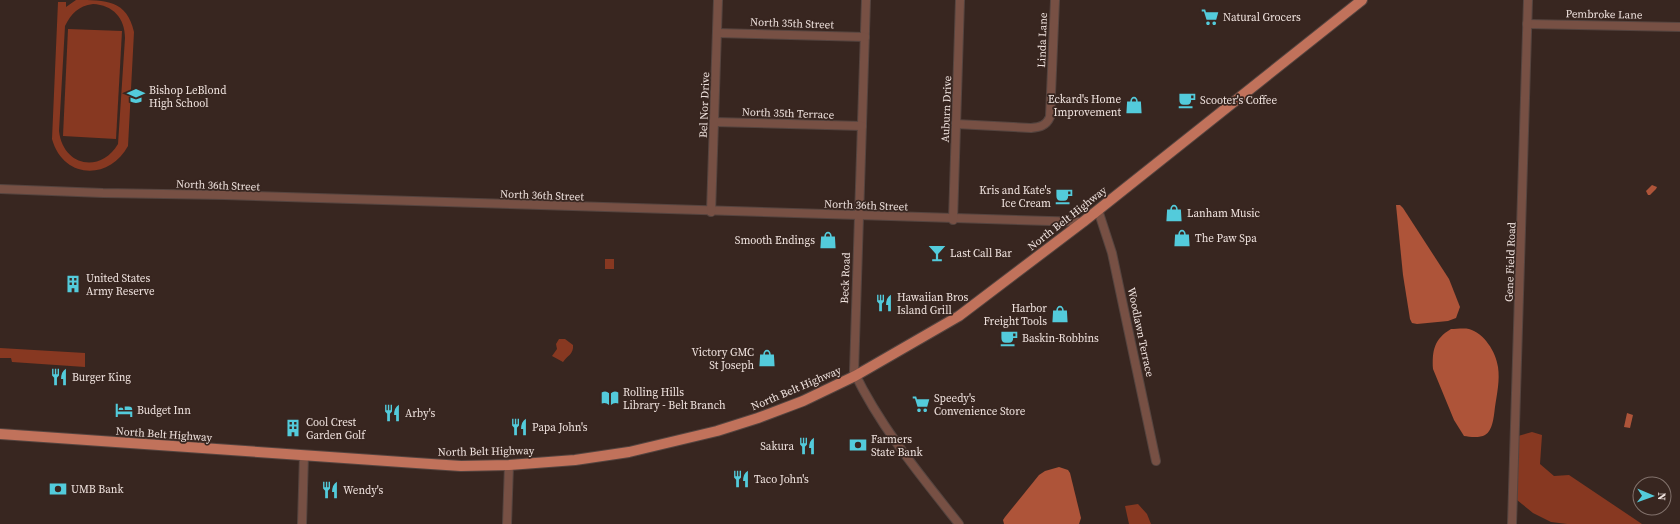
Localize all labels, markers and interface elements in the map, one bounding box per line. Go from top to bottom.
street label: Pembroke Lane [1565,6,1643,23]
supermarket icon: Natural Grocers [1200,7,1220,27]
place label: Natural Grocers [1223,10,1301,25]
street label: Linda Lane [1034,12,1051,68]
street label: North 35th Street [750,15,835,32]
street label: Bel Nor Drive [696,71,713,138]
street label: Auburn Drive [938,75,955,143]
place label: Bishop LeBlond High School [149,83,227,111]
school or university icon: Bishop LeBlond High School [126,86,146,106]
cafe icon: Scooter's Coffee [1177,90,1197,110]
place label: Eckard's Home Improvement [1048,92,1121,120]
place label: Scooter's Coffee [1200,93,1277,108]
shop icon: Eckard's Home Improvement [1124,95,1144,115]
street label: North 35th Terrace [742,104,835,123]
street label: North 36th Street [176,177,261,194]
place label: Kris and Kate's Ice Cream [979,183,1051,211]
street label: North Belt Highway [1025,183,1110,254]
cafe icon: Kris and Kate's Ice Cream [1054,186,1074,206]
street label: North 36th Street [500,187,585,204]
street label: North 36th Street [824,197,909,214]
shop icon: Lanham Music [1164,203,1184,223]
place label: Lanham Music [1187,206,1261,221]
street label: Gene Field Road [1502,221,1519,302]
shop icon: The Paw Spa [1172,228,1192,248]
shop icon: Smooth Endings [818,230,838,250]
place label: The Paw Spa [1195,231,1257,246]
place label: Smooth Endings [735,233,815,248]
bar icon: Last Call Bar [927,243,947,263]
place label: Last Call Bar [950,246,1012,261]
street label: Beck Road [837,251,854,304]
place label: United States Army Reserve [86,271,155,299]
building icon: United States Army Reserve [63,274,83,294]
street label: Woodlawn Terrace [1124,286,1157,379]
place label: Hawaiian Bros Island Grill [897,290,968,318]
restaurant icon: Hawaiian Bros Island Grill [874,293,894,313]
place label: Harbor Freight Tools [983,301,1047,329]
shop icon: Harbor Freight Tools [1050,304,1070,324]
cafe icon: Baskin-Robbins [999,328,1019,348]
place label: Baskin-Robbins [1022,331,1099,346]
place label: Victory GMC St Joseph [692,345,754,373]
shop icon: Victory GMC St Joseph [757,348,777,368]
street label: North Belt Highway [749,363,844,414]
restaurant icon: Burger King [49,367,69,387]
place label: Burger King [72,370,131,385]
place label: Rolling Hills Library - Belt Branch [623,385,726,413]
library icon: Rolling Hills Library - Belt Branch [600,388,620,408]
place label: Speedy's Convenience Store [934,391,1026,419]
supermarket icon: Speedy's Convenience Store [911,394,931,414]
hotel icon: Budget Inn [114,400,134,420]
place label: Budget Inn [137,403,191,418]
restaurant icon: Arby's [382,403,402,423]
place label: Arby's [405,406,435,421]
place label: Cool Crest Garden Golf [306,415,366,443]
restaurant icon: Papa John's [509,417,529,437]
building icon: Cool Crest Garden Golf [283,418,303,438]
place label: Papa John's [532,420,588,435]
street label: North Belt Highway [115,424,213,445]
place label: Farmers State Bank [871,432,924,460]
bank icon: Farmers State Bank [848,435,868,455]
restaurant icon: Sakura [797,436,817,456]
place label: Sakura [760,439,794,454]
street label: North Belt Highway [438,443,535,460]
restaurant icon: Taco John's [731,469,751,489]
place label: Taco John's [754,472,809,487]
north arrow [1632,476,1672,516]
bank icon: UMB Bank [48,479,68,499]
restaurant icon: Wendy's [320,480,340,500]
place label: UMB Bank [71,482,124,497]
place label: Wendy's [343,483,384,498]
text: N [1654,492,1669,501]

